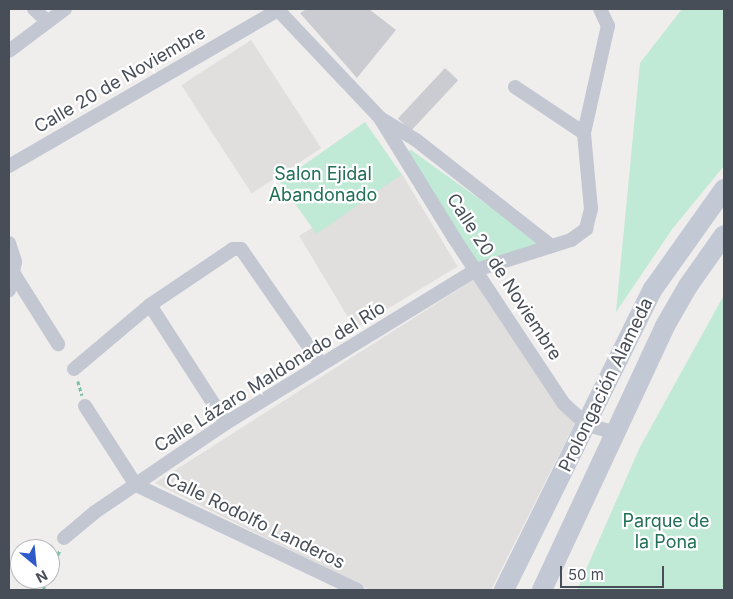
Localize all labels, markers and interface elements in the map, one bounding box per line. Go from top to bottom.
street label: Calle 20 de Noviembre [30,22,210,138]
park label: Salon Ejidal Abandonado [269,164,377,206]
street label: Calle 20 de Noviembre [442,190,566,364]
street label: Prolongación Alameda [554,294,658,476]
street label: Calle Lázaro Maldonado del Río [151,297,389,457]
street label: Calle Rodolfo Landeros [162,468,348,574]
park label: Parque de la Pona [623,511,709,554]
north arrow [10,539,60,589]
scale bar [563,556,667,588]
text: 50 m [568,565,604,584]
text: N [33,567,51,587]

